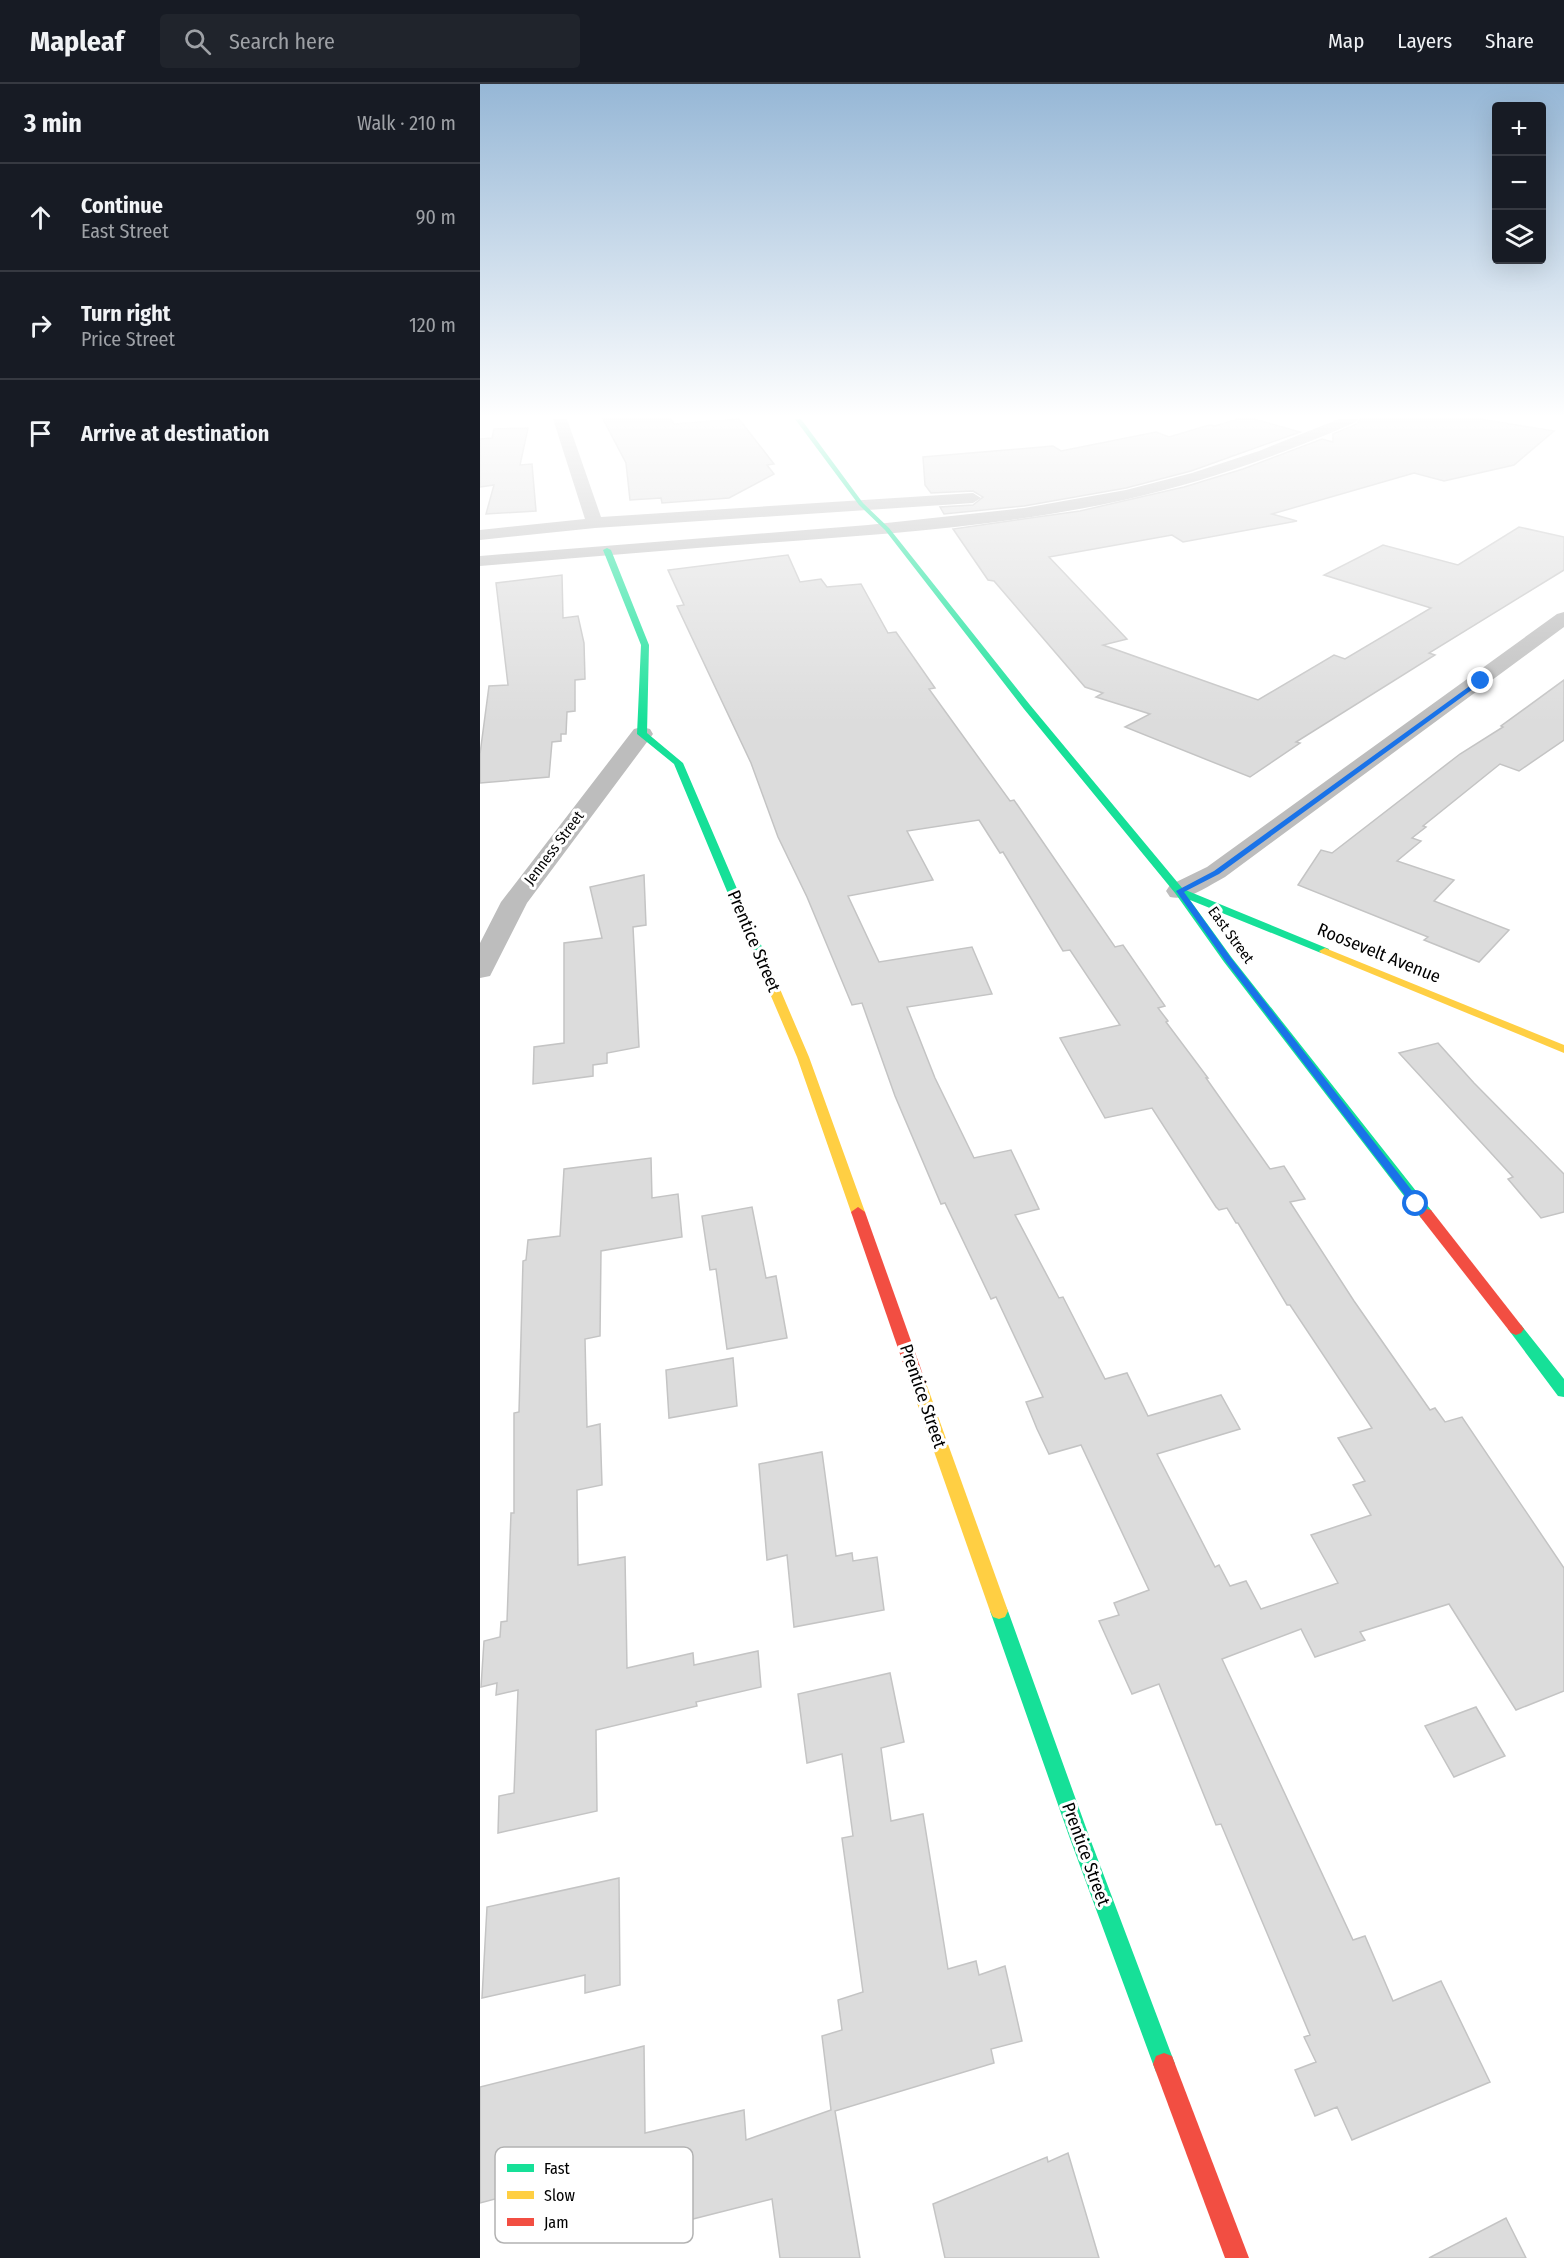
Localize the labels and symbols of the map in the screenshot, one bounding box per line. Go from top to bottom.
route end [1467,667,1493,693]
street label: Jenness Street [520,807,588,888]
street label: Prentice Street [723,887,785,995]
street label: East Street [1204,903,1258,967]
street label: Roosevelt Avenue [1314,918,1444,988]
route start [1402,1190,1428,1216]
street label: Prentice Street [895,1341,951,1451]
street label: Prentice Street [1057,1799,1115,1909]
legend [495,2147,693,2243]
text: Fast [544,2159,571,2178]
text: Slow [544,2186,575,2205]
text: Jam [544,2213,569,2232]

